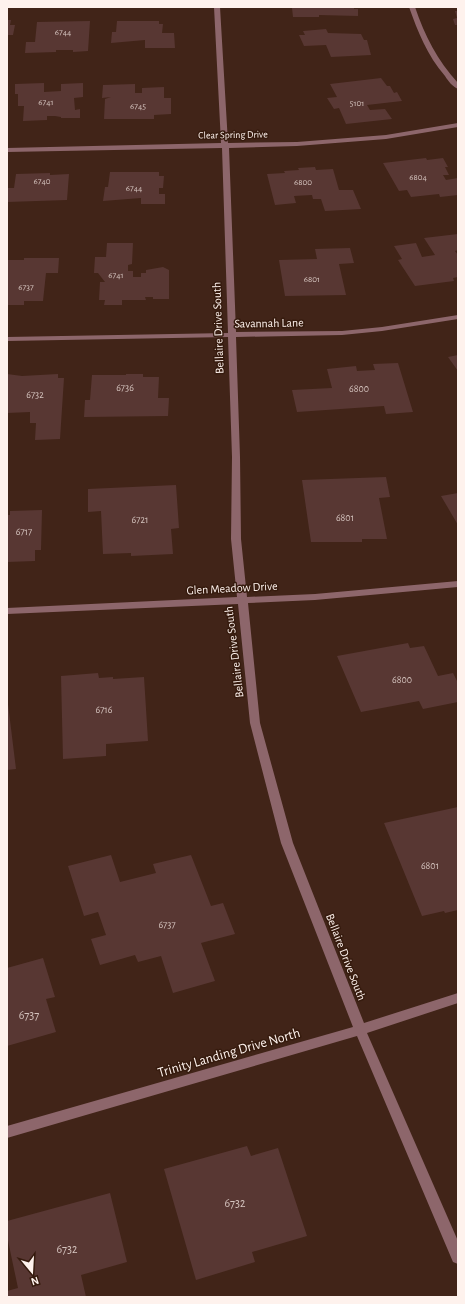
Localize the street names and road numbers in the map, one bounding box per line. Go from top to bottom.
street label: Clear Spring Drive [198,129,268,141]
street label: Bellaire Drive South [210,282,226,374]
street label: Savannah Lane [234,316,304,330]
street label: Glen Meadow Drive [186,580,278,596]
street label: Bellaire Drive South [222,606,246,698]
street label: Bellaire Drive South [324,912,368,1002]
street label: Trinity Landing Drive North [156,1026,302,1080]

